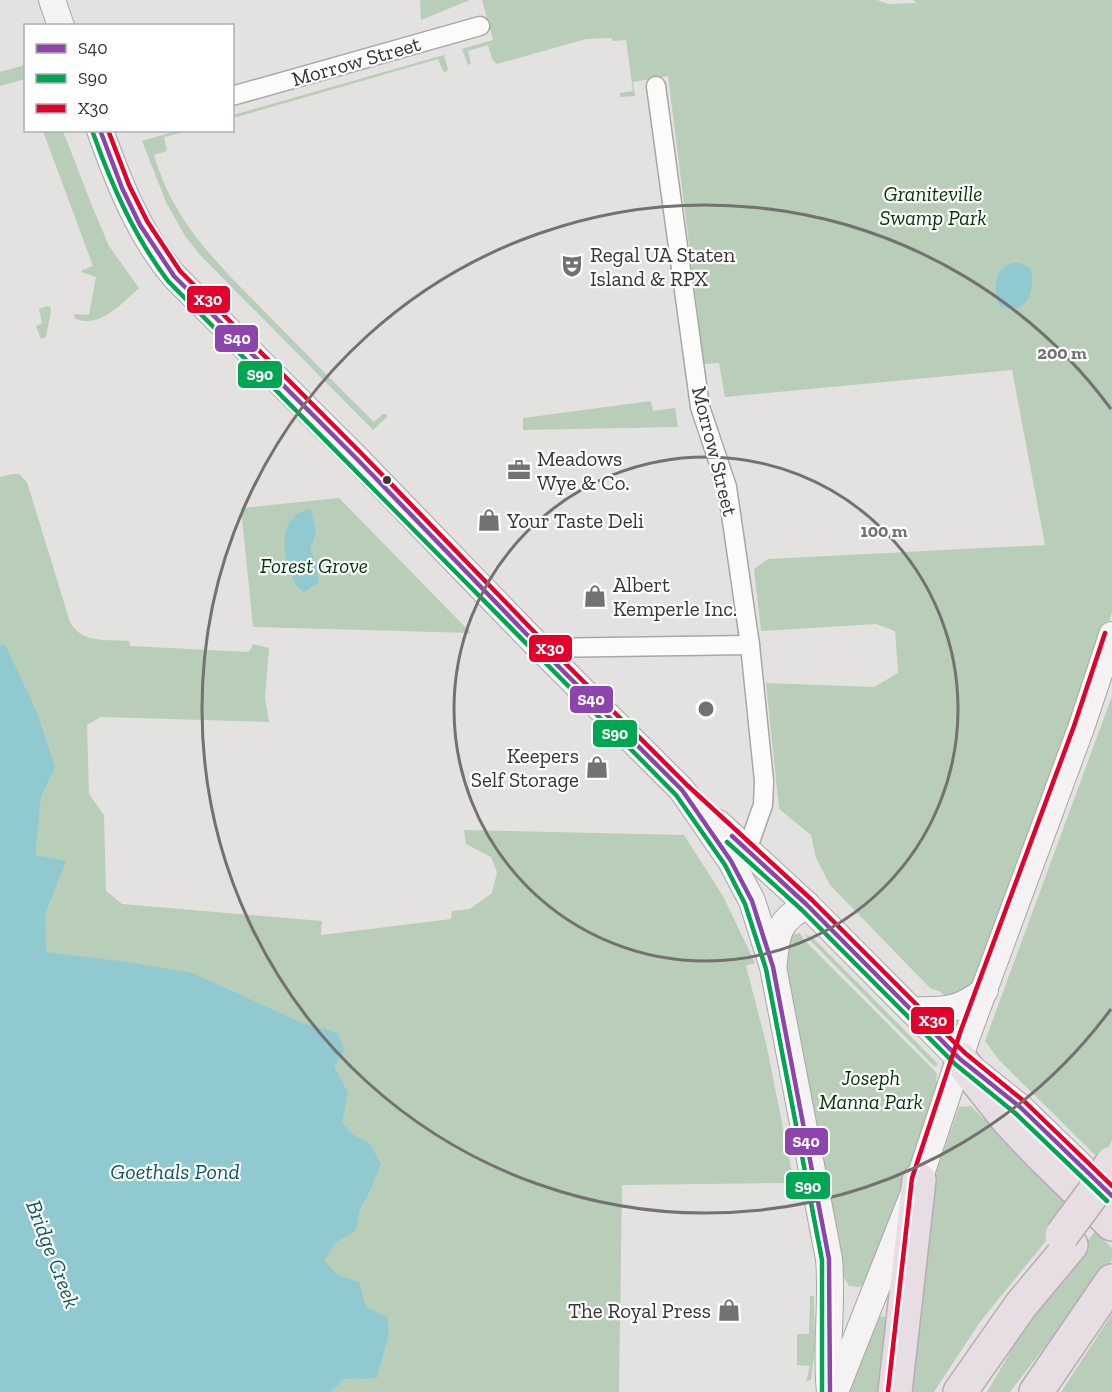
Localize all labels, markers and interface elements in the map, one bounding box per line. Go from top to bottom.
legend [24,24,234,132]
street label: Morrow Street [289,31,423,91]
text: S40 [78,37,108,59]
text: S90 [78,67,108,89]
text: X30 [78,97,109,119]
park label: Graniteville Swamp Park [879,181,987,230]
place label: Regal UA Staten Island & RPX [590,242,735,291]
theatre icon: Regal UA Staten Island & RPX [559,253,585,279]
line badge: X30 [186,285,231,314]
text: X30 [194,290,222,309]
line badge: S40 [214,324,259,353]
text: S40 [223,329,251,348]
text: 200 m [1037,342,1087,364]
line badge: S90 [237,360,283,389]
text: S90 [247,365,273,384]
street label: Morrow Street [687,384,743,519]
place label: Meadows Wye & Co. [537,446,630,495]
office icon: Meadows Wye & Co. [506,457,532,483]
unlabelled marker [381,474,393,486]
shop icon: Your Taste Deli [476,507,502,533]
place label: Your Taste Deli [506,508,644,533]
text: 100 m [860,520,908,542]
park label: Forest Grove [260,553,368,578]
place label: Albert Kemperle Inc. [613,572,737,621]
shop icon: Albert Kemperle Inc. [582,583,608,609]
line badge: X30 [528,634,573,663]
text: X30 [536,639,564,658]
line badge: S40 [569,685,614,714]
text: S40 [577,690,605,709]
centre of rings [696,699,716,719]
line badge: S90 [592,719,638,748]
text: S90 [602,724,628,743]
place label: Keepers Self Storage [471,743,579,792]
shop icon: Keepers Self Storage [584,754,610,780]
line badge: X30 [910,1006,955,1035]
text: X30 [919,1011,947,1030]
park label: Joseph Manna Park [819,1065,923,1114]
line badge: S40 [784,1127,829,1156]
text: S40 [792,1132,820,1151]
water label: Goethals Pond [110,1158,240,1185]
line badge: S90 [785,1171,831,1200]
text: S90 [795,1177,821,1196]
water label: Bridge Creek [20,1196,86,1312]
shop icon: The Royal Press [716,1297,742,1323]
place label: The Royal Press [568,1298,711,1323]

